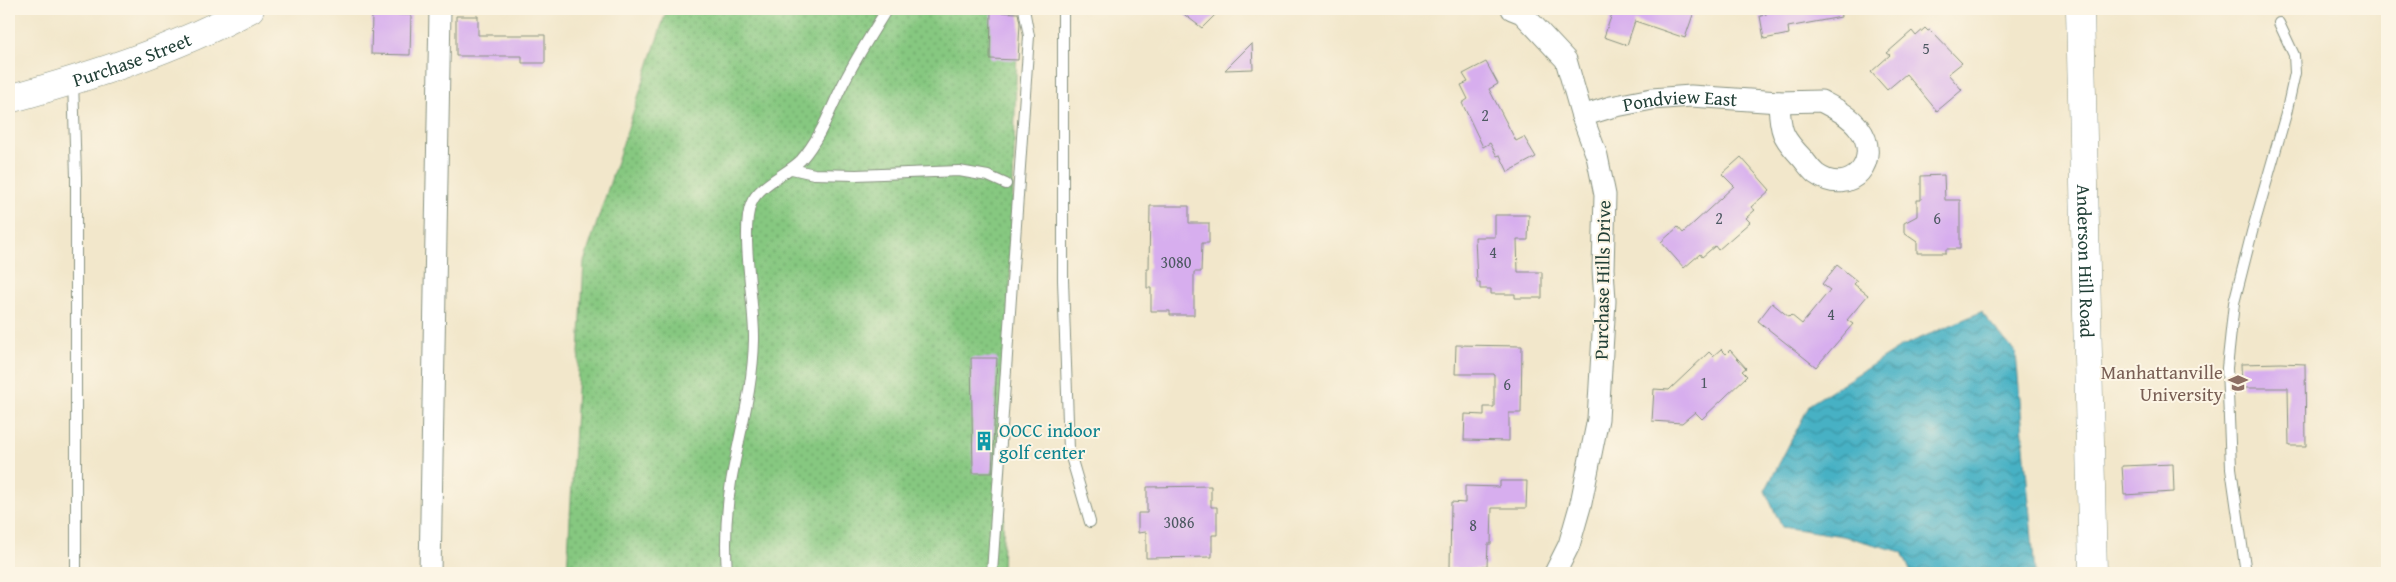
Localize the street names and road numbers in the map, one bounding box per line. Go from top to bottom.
street label: Purchase Street [69,25,196,94]
street label: Pondview East [1620,82,1738,118]
street label: Anderson Hill Road [2070,184,2102,339]
street label: Purchase Hills Drive [1587,200,1617,360]

